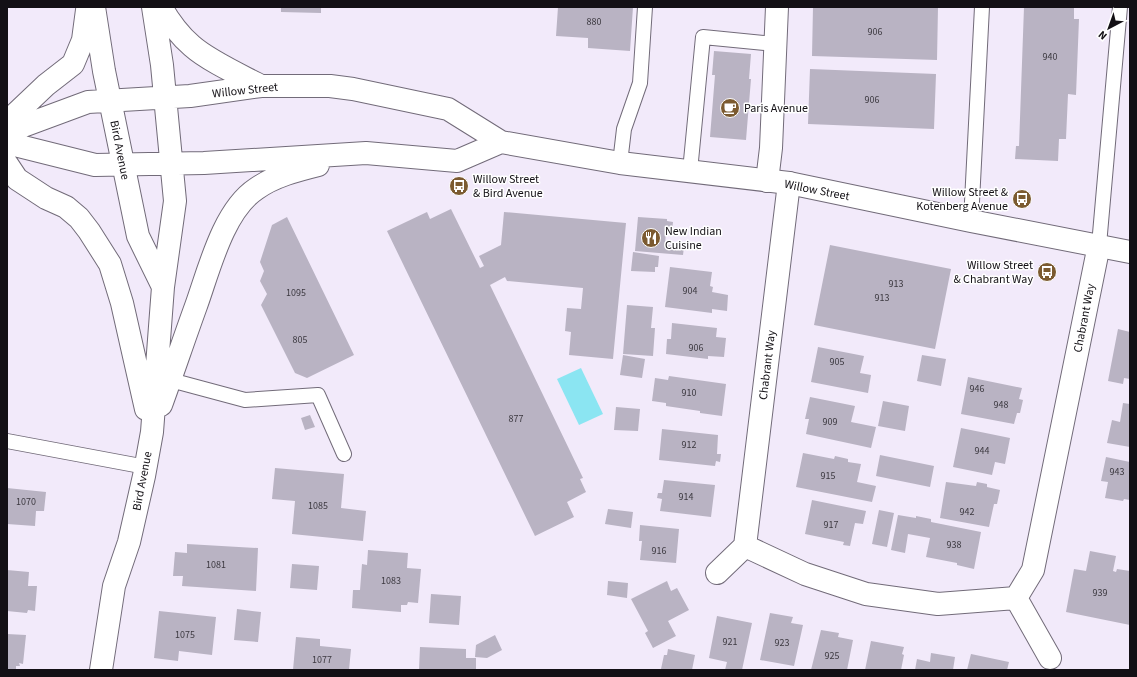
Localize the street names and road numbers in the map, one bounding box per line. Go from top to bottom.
street label: Willow Street [211,79,279,102]
street label: Bird Avenue [105,119,134,181]
street label: Willow Street [783,176,851,205]
street label: Chabrant Way [1069,282,1100,354]
street label: Chabrant Way [755,329,780,401]
street label: Bird Avenue [128,450,157,512]

